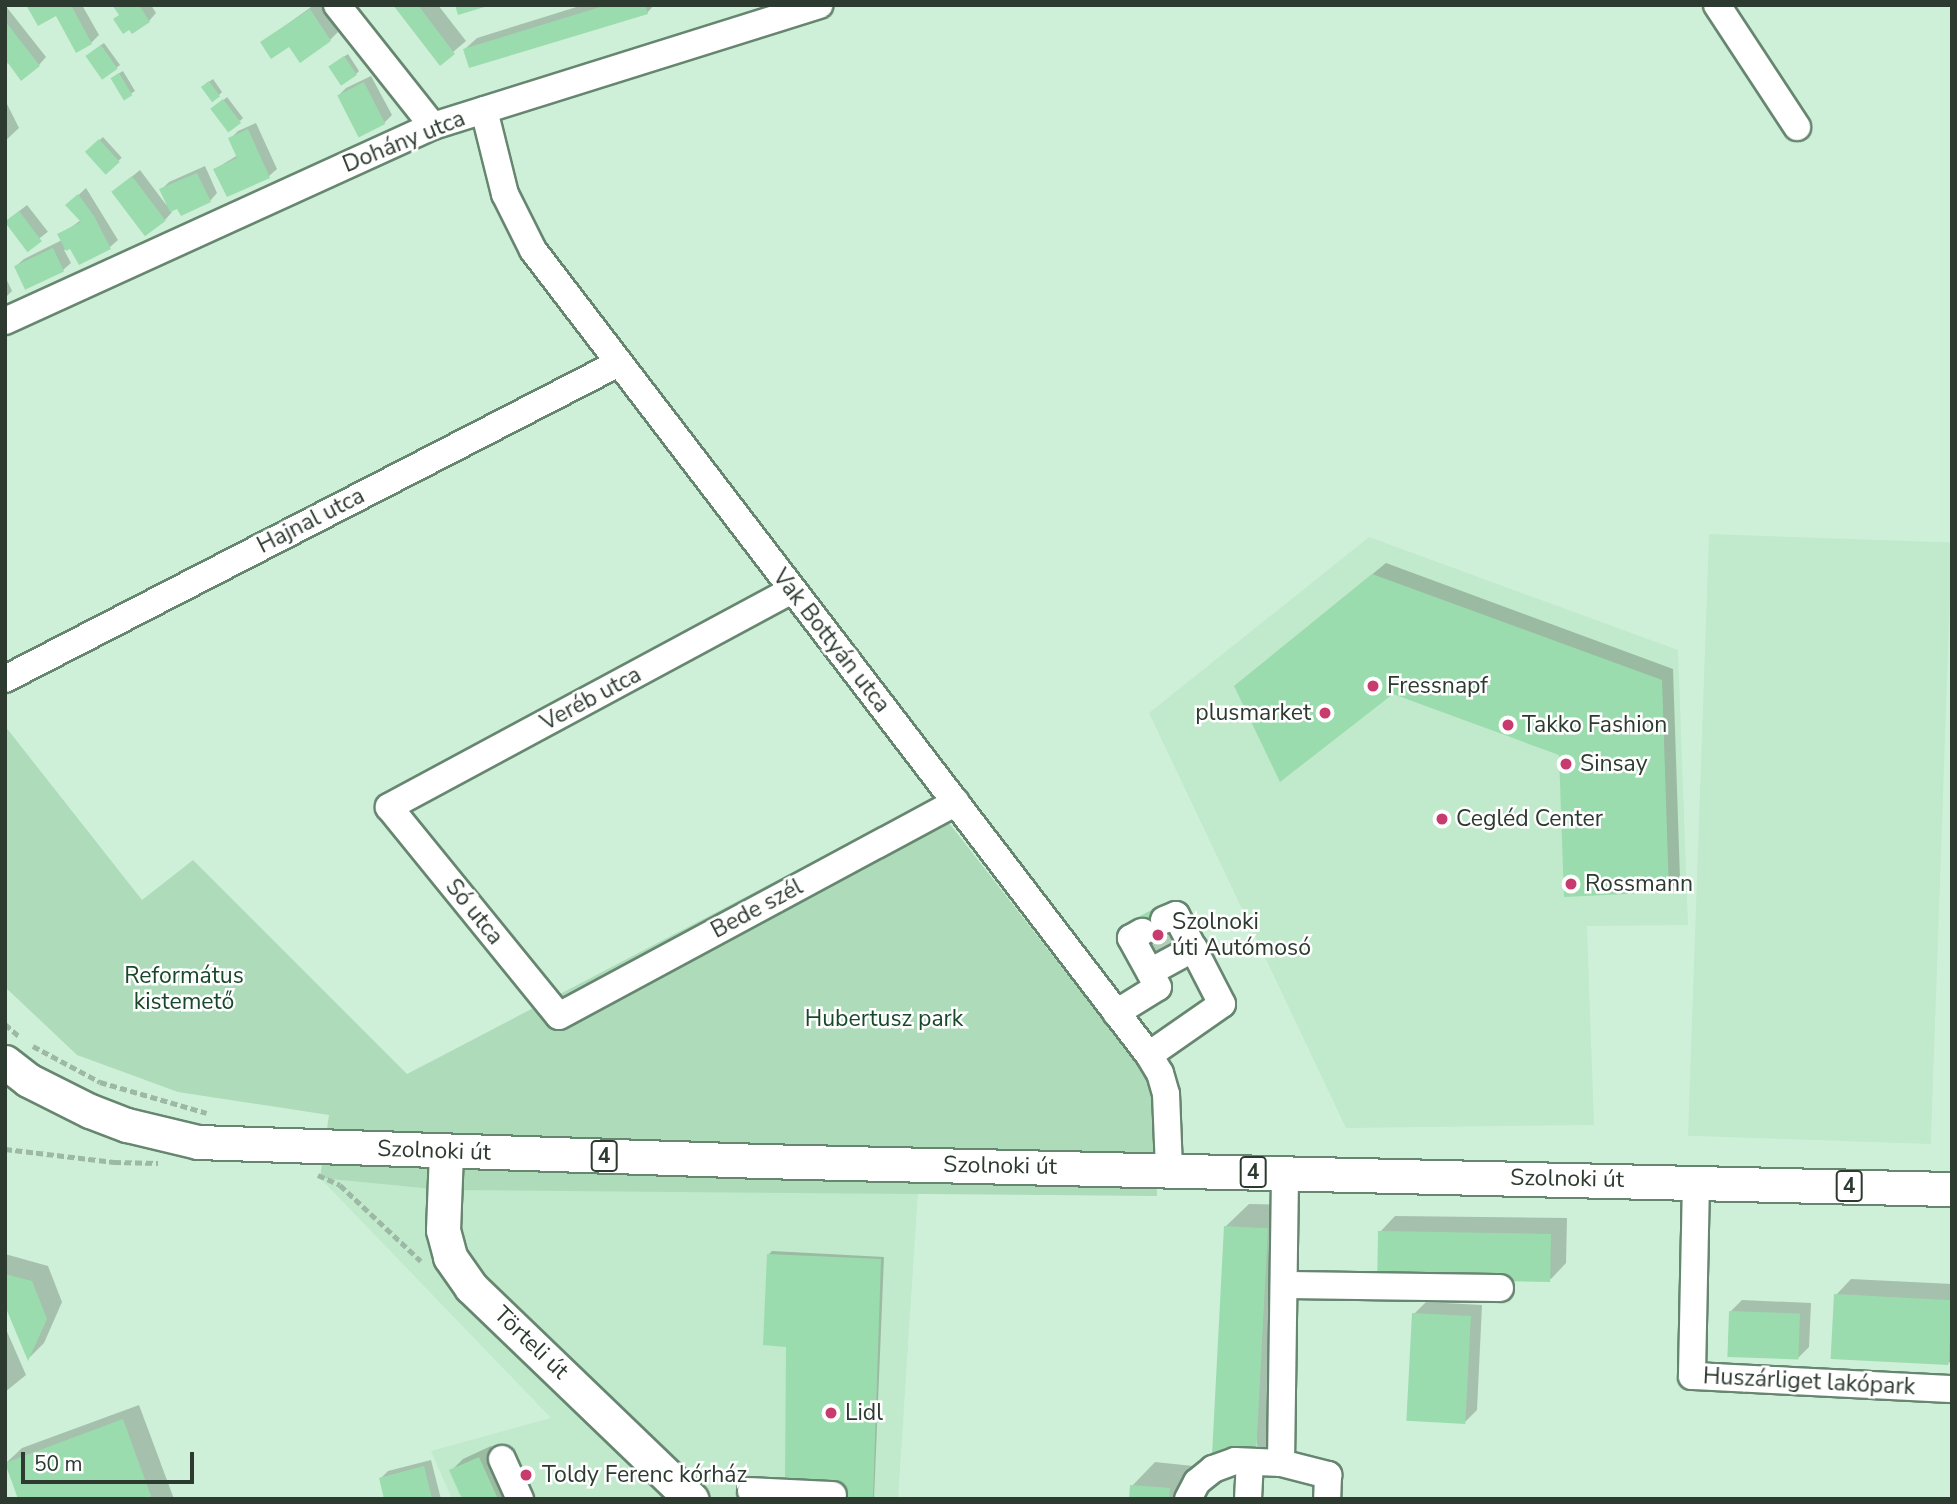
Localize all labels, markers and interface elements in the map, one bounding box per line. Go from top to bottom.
street label: Dohány utca [339,105,469,179]
street label: Hajnal utca [253,482,369,560]
street label: Vak Bottyán utca [766,564,896,718]
street label: Veréb utca [536,661,646,737]
place label: Fressnapf [1387,672,1488,700]
marker: Fressnapf [1365,678,1381,694]
place label: plusmarket [1195,699,1311,727]
marker: plusmarket [1317,705,1333,721]
place label: Takko Fashion [1522,711,1667,739]
marker: Takko Fashion [1500,717,1516,733]
place label: Sinsay [1580,750,1648,778]
marker: Sinsay [1558,756,1574,772]
place label: Cegléd Center [1456,805,1603,833]
marker: Cegléd Center [1434,811,1450,827]
place label: Rossmann [1585,870,1693,898]
street label: Bede szél [706,873,808,945]
street label: Só utca [439,874,509,950]
marker: Rossmann [1563,876,1579,892]
place label: Szolnoki úti Autómosó [1172,908,1311,962]
marker: Szolnoki úti Autómosó [1150,927,1166,943]
park label: Református kistemető [124,962,244,1016]
park label: Hubertusz park [805,1005,963,1033]
street label: Szolnoki út [377,1135,491,1167]
road number: 4 [590,1138,618,1174]
street label: Szolnoki út [943,1151,1057,1181]
road number: 4 [1239,1154,1267,1190]
street label: Szolnoki út [1510,1164,1624,1194]
road number: 4 [1835,1168,1863,1204]
street label: Törteli út [488,1301,574,1385]
street label: Huszárliget lakópark [1702,1363,1916,1401]
place label: Lidl [845,1399,883,1427]
marker: Lidl [823,1405,839,1421]
scale bar [24,1438,198,1482]
text: 50 m [34,1450,83,1478]
place label: Toldy Ferenc kórház [542,1461,747,1489]
marker: Toldy Ferenc kórház [516,1465,536,1485]

